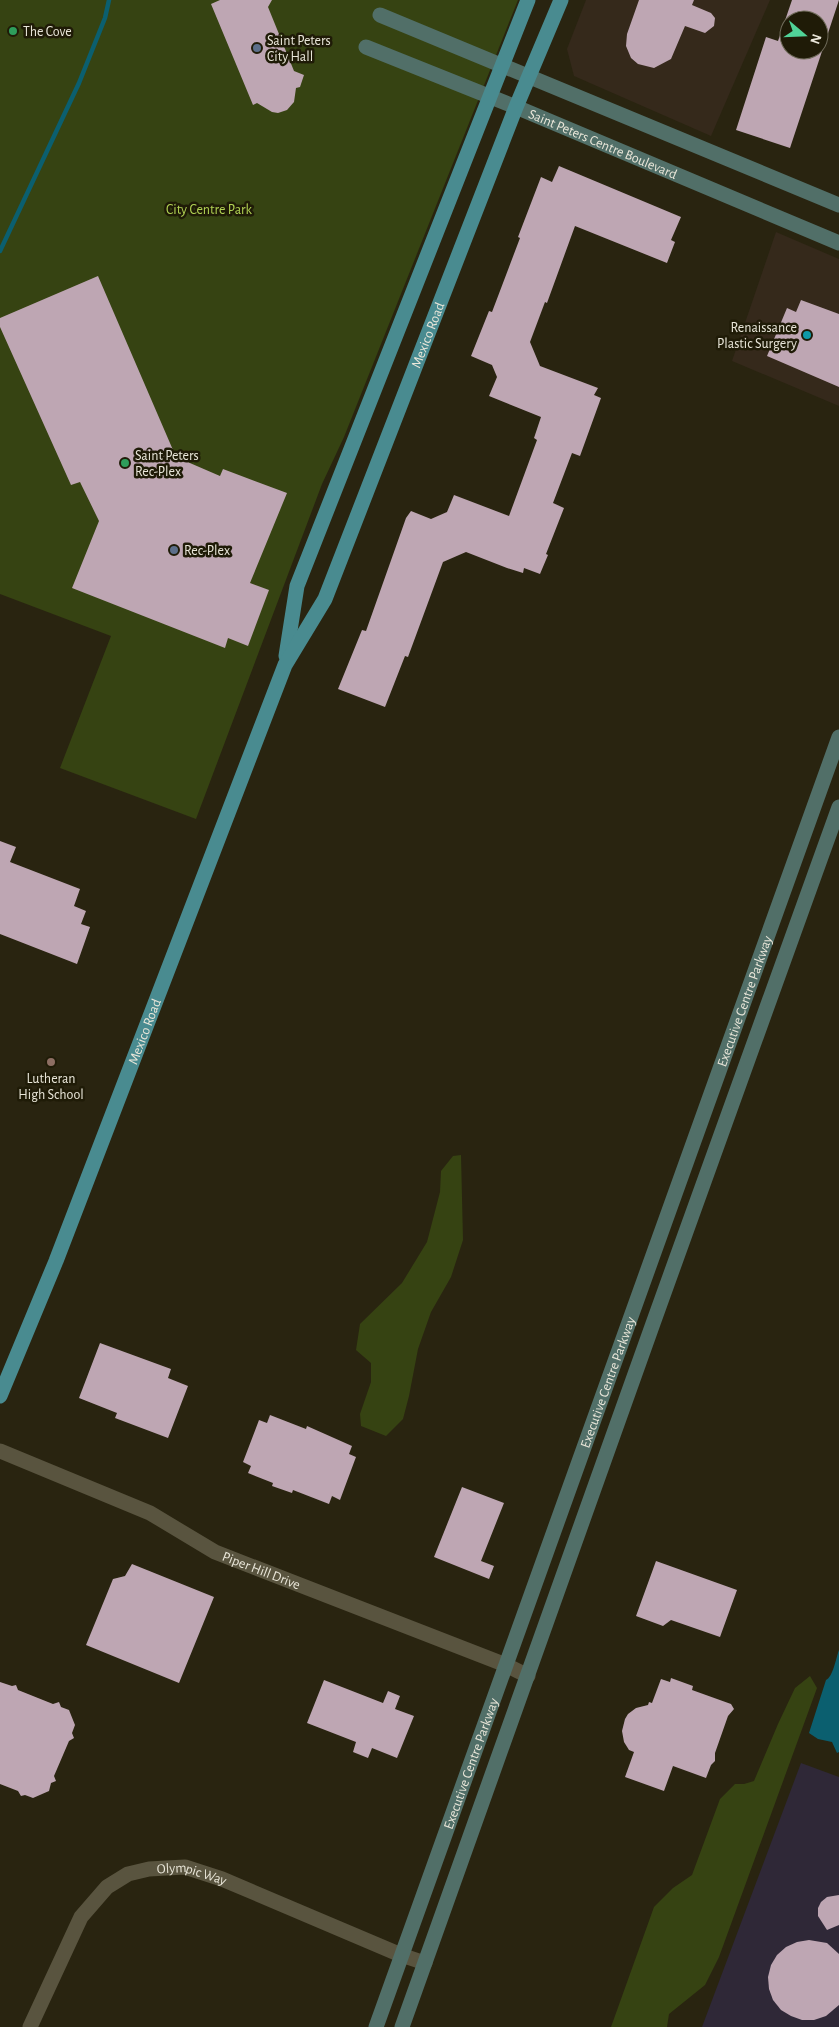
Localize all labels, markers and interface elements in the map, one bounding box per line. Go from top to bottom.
north arrow [779,10,829,60]
marker: The Cove [7,25,19,37]
place label: The Cove [23,25,72,39]
text: N [807,32,824,46]
place label: Saint Peters City Hall [267,34,331,64]
marker: Saint Peters City Hall [251,42,263,54]
street label: Saint Peters Centre Boulevard [526,107,679,182]
park label: City Centre Park [166,203,253,217]
street label: Mexico Road [409,301,447,370]
place label: Renaissance Plastic Surgery [717,321,797,351]
marker: Renaissance Plastic Surgery [801,329,813,341]
place label: Saint Peters Rec-Plex [135,449,199,479]
marker: Saint Peters Rec-Plex [119,457,131,469]
marker: Rec-Plex [168,544,180,556]
place label: Rec-Plex [184,544,230,558]
street label: Executive Centre Parkway [715,934,775,1069]
street label: Mexico Road [126,997,164,1067]
marker: Lutheran High School [45,1056,57,1068]
place label: Lutheran High School [18,1072,84,1102]
street label: Executive Centre Parkway [578,1315,638,1450]
street label: Piper Hill Drive [220,1550,302,1592]
street label: Executive Centre Parkway [442,1696,501,1831]
street label: Olympic Way [157,1861,229,1888]

